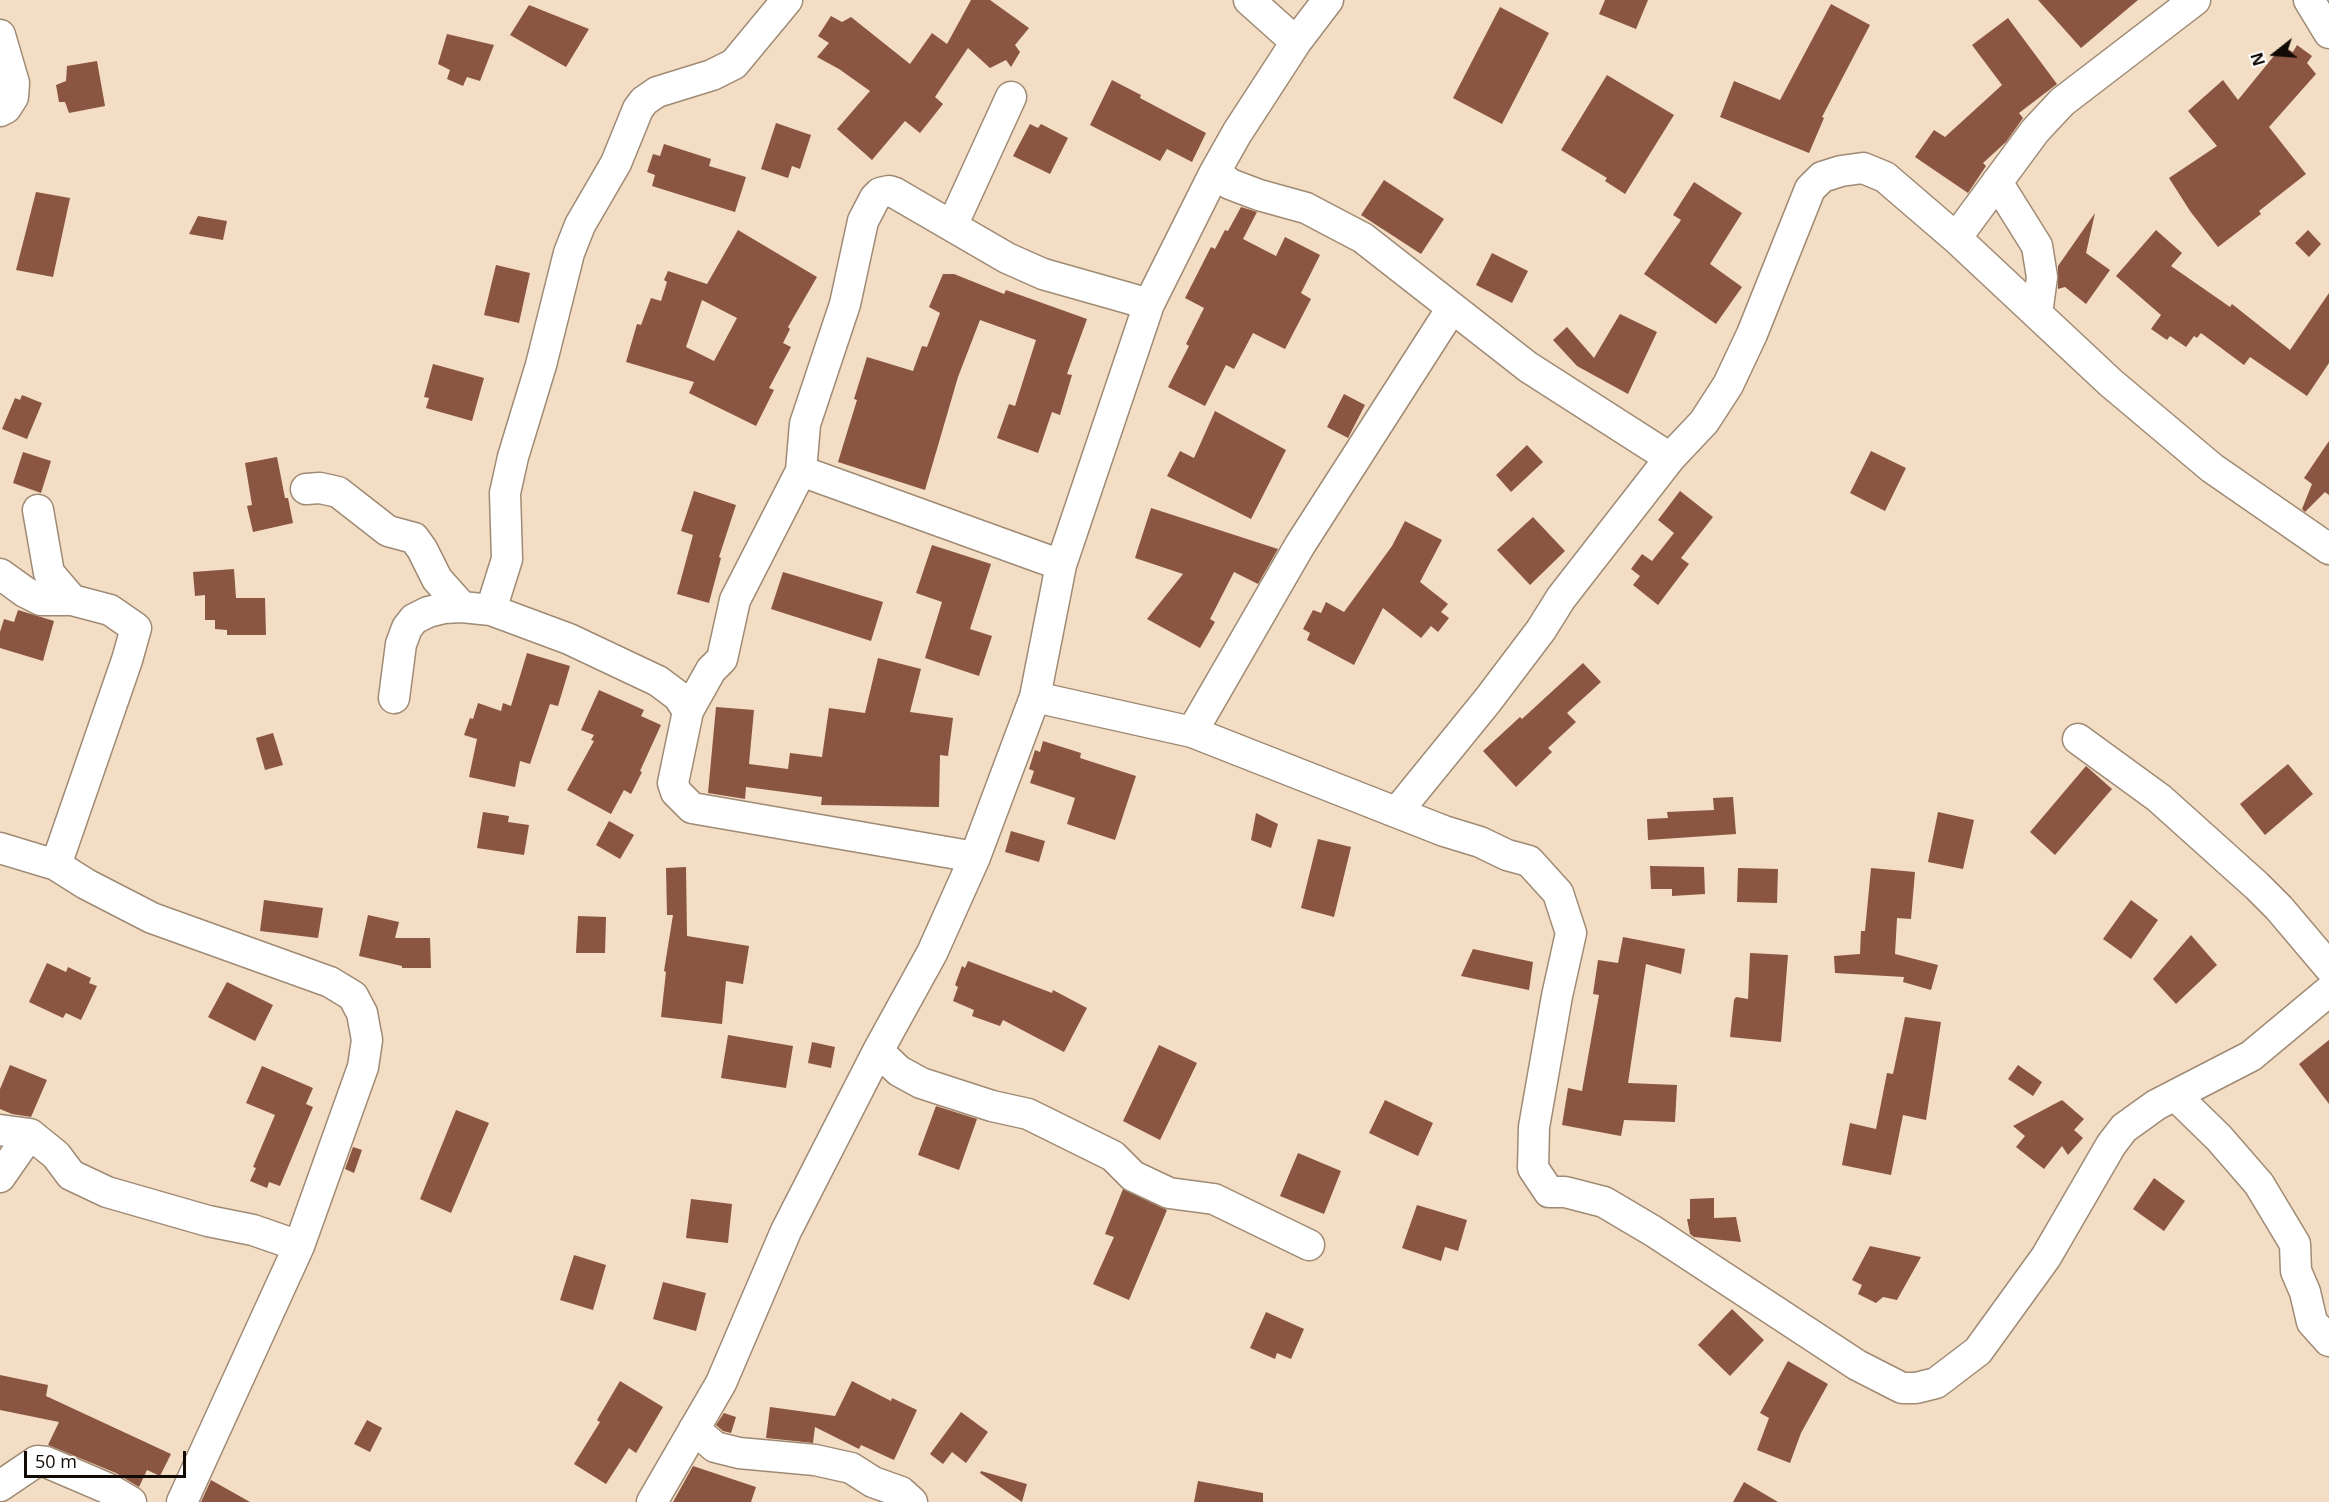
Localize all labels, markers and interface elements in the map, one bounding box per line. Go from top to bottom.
north arrow [2245,24,2305,84]
text: N [2245,50,2270,69]
scale bar [27,1439,189,1477]
text: 50 m [35,1449,77,1473]

